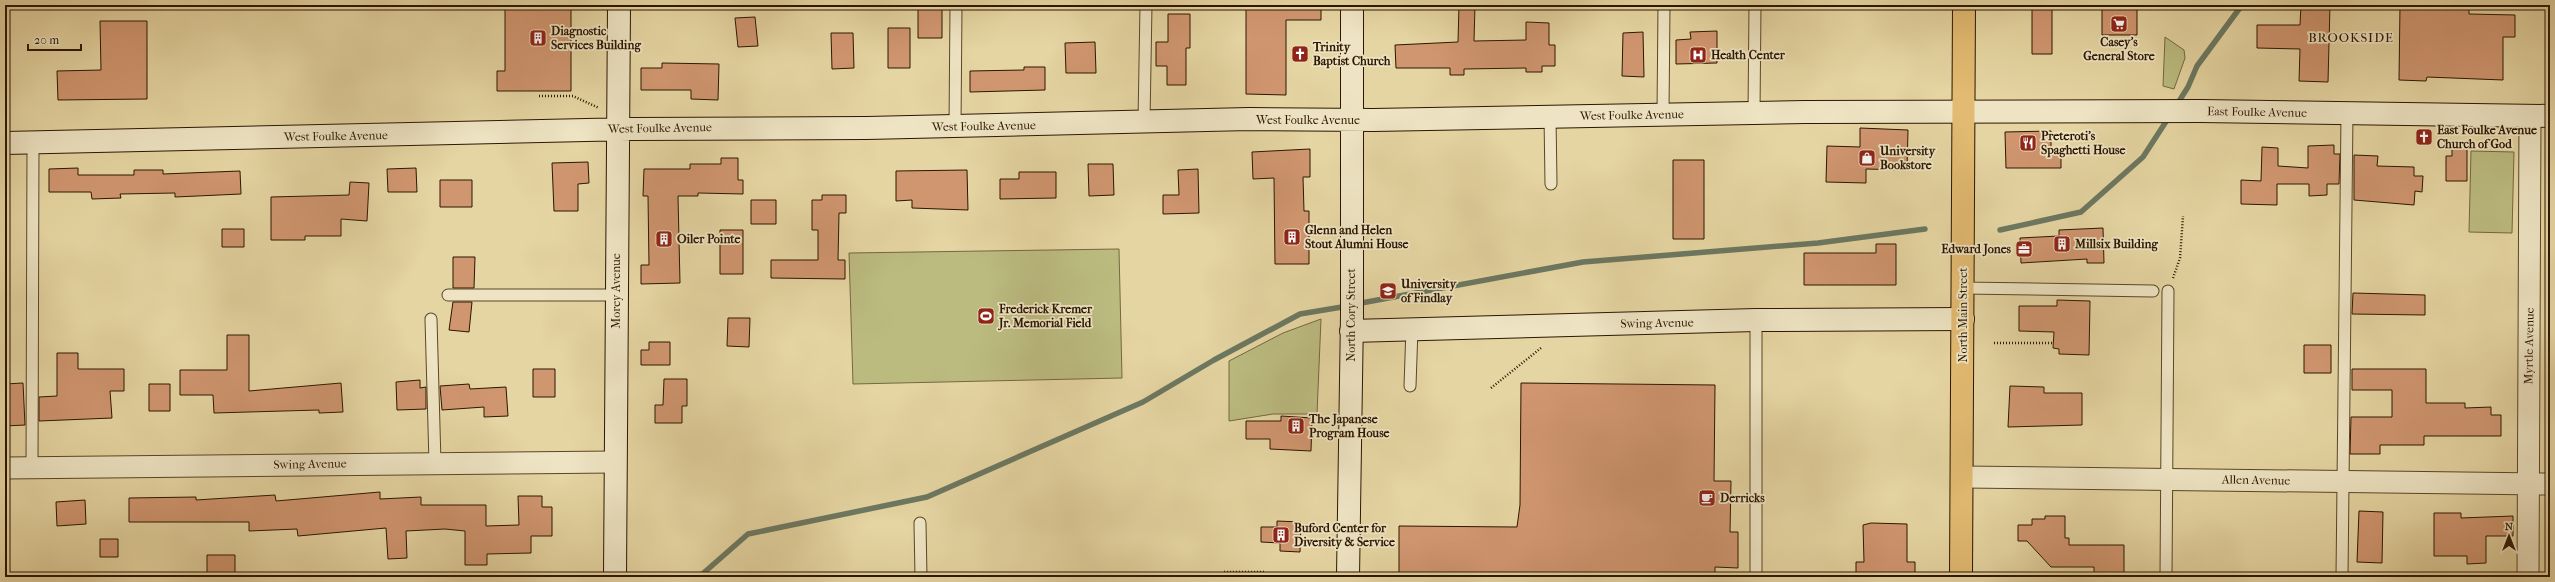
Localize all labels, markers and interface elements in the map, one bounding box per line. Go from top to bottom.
supermarket icon: Casey's General Store [2109,14,2129,34]
place label: Diagnostic Services Building [551,24,641,53]
scale bar [28,26,81,52]
building icon: Diagnostic Services Building [528,28,548,48]
district label: BROOKSIDE [2308,30,2394,45]
text: 20 m [34,33,59,47]
place label: Casey's General Store [2083,35,2155,63]
place label: Trinity Baptist Church [1312,40,1391,69]
church icon: Trinity Baptist Church [1290,44,1310,64]
hospital icon: Health Center [1688,45,1708,65]
place label: Health Center [1711,48,1786,62]
street label: East Foulke Avenue [2207,104,2307,120]
street label: West Foulke Avenue [1579,107,1684,123]
street label: West Foulke Avenue [1255,113,1360,127]
street label: West Foulke Avenue [931,118,1036,134]
street label: West Foulke Avenue [607,120,712,136]
place label: East Foulke Avenue Church of God [2437,123,2537,151]
church icon: East Foulke Avenue Church of God [2414,127,2434,147]
street label: West Foulke Avenue [283,128,388,144]
place label: Preteroti's Spaghetti House [2041,129,2126,158]
restaurant icon: Preteroti's Spaghetti House [2018,133,2038,153]
place label: University Bookstore [1879,144,1936,172]
shop icon: University Bookstore [1857,148,1877,168]
place label: Glenn and Helen Stout Alumni House [1305,223,1408,251]
building icon: Glenn and Helen Stout Alumni House [1282,227,1302,247]
building icon: Oiler Pointe [654,229,674,249]
place label: Oiler Pointe [677,232,741,246]
building icon: Millsix Building [2052,234,2072,254]
place label: Millsix Building [2074,237,2158,252]
office icon: Edward Jones [2014,239,2034,259]
place label: Edward Jones [1941,242,2012,257]
street label: Morey Avenue [609,253,623,329]
street label: North Main Street [1956,267,1970,362]
street label: North Cory Street [1344,268,1358,362]
place label: University of Findlay [1400,277,1457,306]
school or university icon: University of Findlay [1378,281,1398,301]
place label: Frederick Kremer Jr. Memorial Field [997,302,1093,331]
sports icon: Frederick Kremer Jr. Memorial Field [976,306,996,326]
street label: Myrtle Avenue [2521,307,2537,385]
street label: Swing Avenue [1620,315,1694,331]
place label: The Japanese Program House [1308,412,1390,441]
building icon: The Japanese Program House [1286,416,1306,436]
street label: Swing Avenue [273,456,347,472]
street label: Allen Avenue [2221,472,2290,488]
cafe icon: Derricks [1697,488,1717,508]
place label: Derricks [1720,491,1765,505]
north arrow [2489,516,2529,556]
text: N [2505,520,2514,533]
place label: Buford Center for Diversity & Service [1294,521,1395,550]
building icon: Buford Center for Diversity & Service [1271,525,1291,545]

